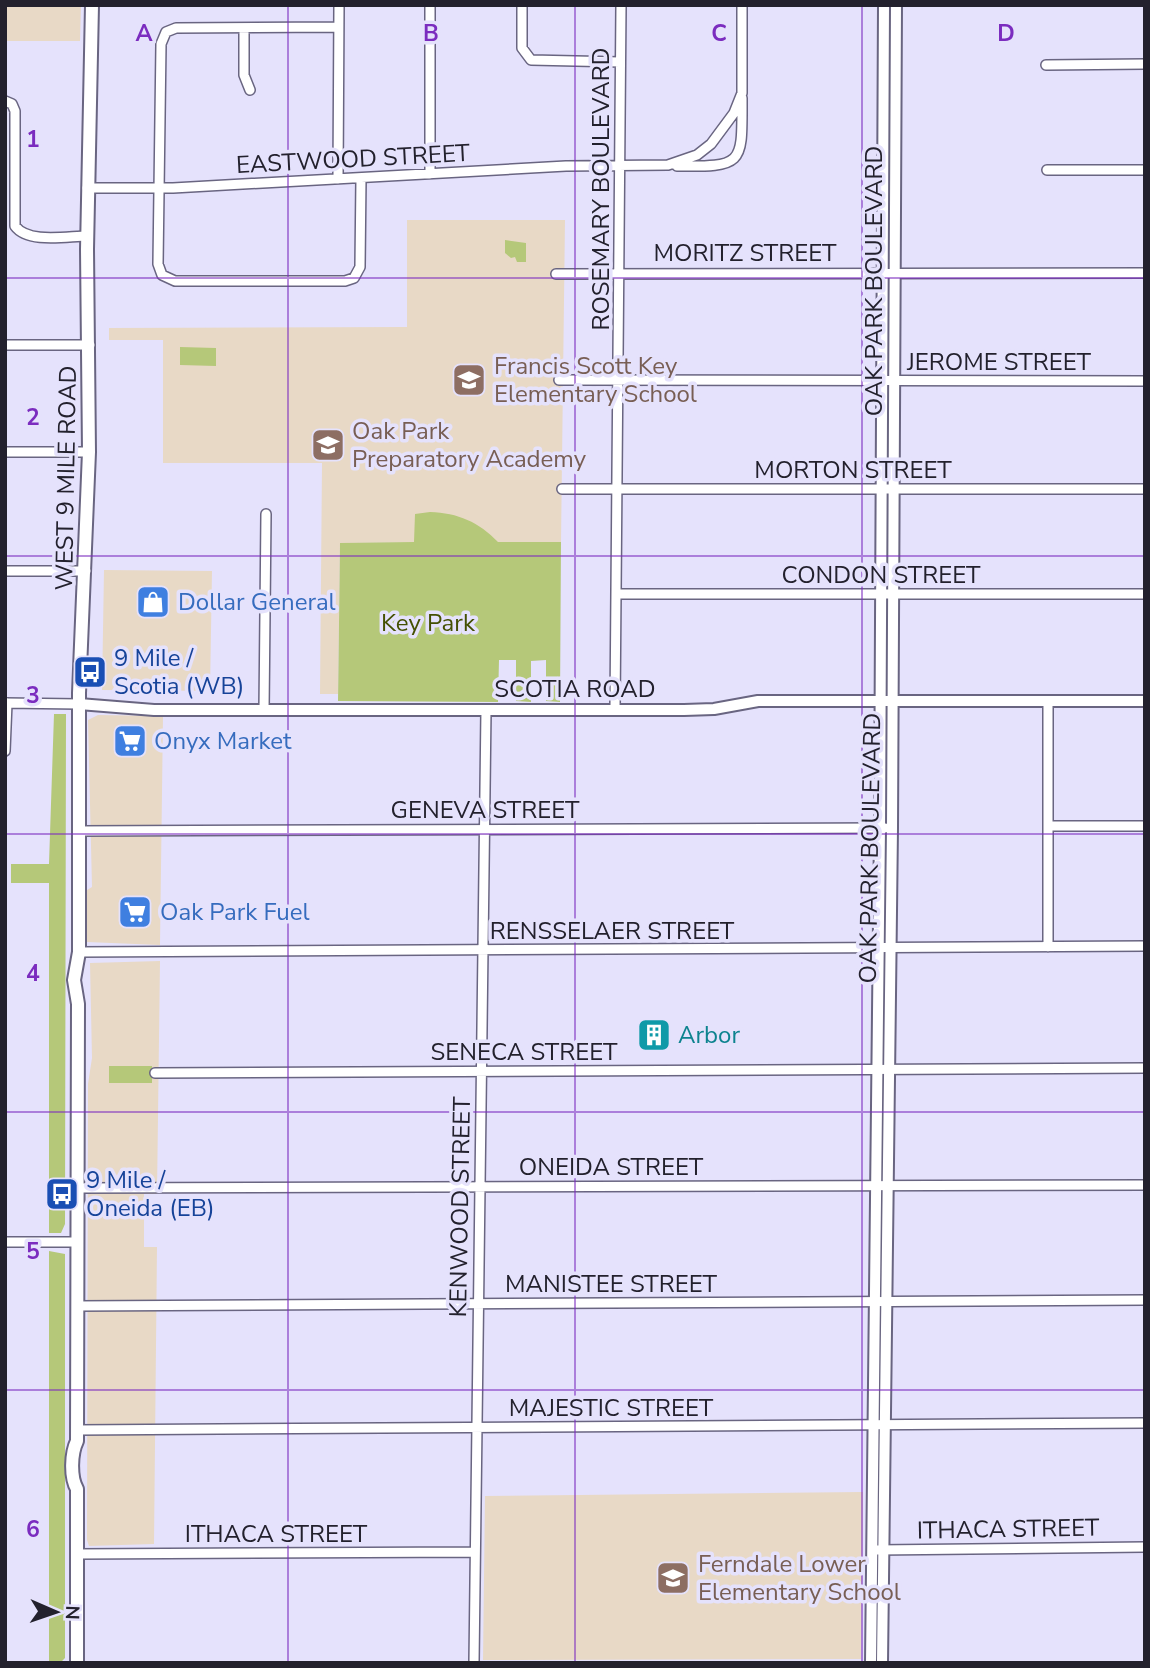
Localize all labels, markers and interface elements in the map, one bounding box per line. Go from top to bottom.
text: A [135,18,153,49]
text: B [423,18,439,49]
text: C [711,18,727,49]
text: D [997,18,1015,49]
street label: ROSEMARY BOULEVARD [585,47,617,331]
text: 1 [26,124,40,155]
street label: EASTWOOD STREET [235,137,471,181]
street label: OAK PARK BOULEVARD [858,146,890,416]
street label: MORITZ STREET [654,237,837,269]
street label: JEROME STREET [906,346,1091,378]
place label: Francis Scott Key Elementary School [494,350,697,410]
school or university icon: Francis Scott Key Elementary School [450,361,488,399]
street label: WEST 9 MILE ROAD [48,365,84,591]
text: 2 [26,402,40,433]
place label: Oak Park Preparatory Academy [352,415,587,475]
school or university icon: Oak Park Preparatory Academy [309,426,347,464]
street label: MORTON STREET [754,454,952,486]
street label: CONDON STREET [782,559,981,591]
shop icon: Dollar General [134,583,172,621]
place label: Dollar General [178,586,336,618]
park label: Key Park [381,607,476,639]
place label: 9 Mile / Scotia (WB) [114,642,244,702]
bus stop icon: 9 Mile / Scotia (WB) [71,653,109,691]
street label: SCOTIA ROAD [494,673,656,705]
text: 3 [26,680,40,711]
street label: OAK PARK BOULEVARD [852,712,888,984]
supermarket icon: Onyx Market [111,722,149,760]
place label: Onyx Market [154,725,292,757]
street label: GENEVA STREET [391,794,580,826]
supermarket icon: Oak Park Fuel [116,893,154,931]
place label: Oak Park Fuel [160,896,310,928]
street label: RENSSELAER STREET [490,915,735,947]
text: 4 [26,958,40,989]
building icon: Arbor [635,1016,673,1054]
place label: Arbor [678,1019,740,1051]
street label: SENECA STREET [431,1036,618,1068]
street label: KENWOOD STREET [442,1096,478,1318]
street label: ONEIDA STREET [519,1151,704,1183]
place label: 9 Mile / Oneida (EB) [86,1164,215,1224]
bus stop icon: 9 Mile / Oneida (EB) [43,1175,81,1213]
text: 5 [26,1236,40,1267]
street label: MANISTEE STREET [505,1268,718,1300]
street label: MAJESTIC STREET [509,1392,714,1424]
street label: ITHACA STREET [916,1511,1100,1547]
text: 6 [26,1514,40,1545]
street label: ITHACA STREET [185,1518,368,1550]
place label: Ferndale Lower Elementary School [698,1548,901,1608]
school or university icon: Ferndale Lower Elementary School [654,1559,692,1597]
north arrow [21,1577,91,1647]
text: N [59,1605,85,1620]

